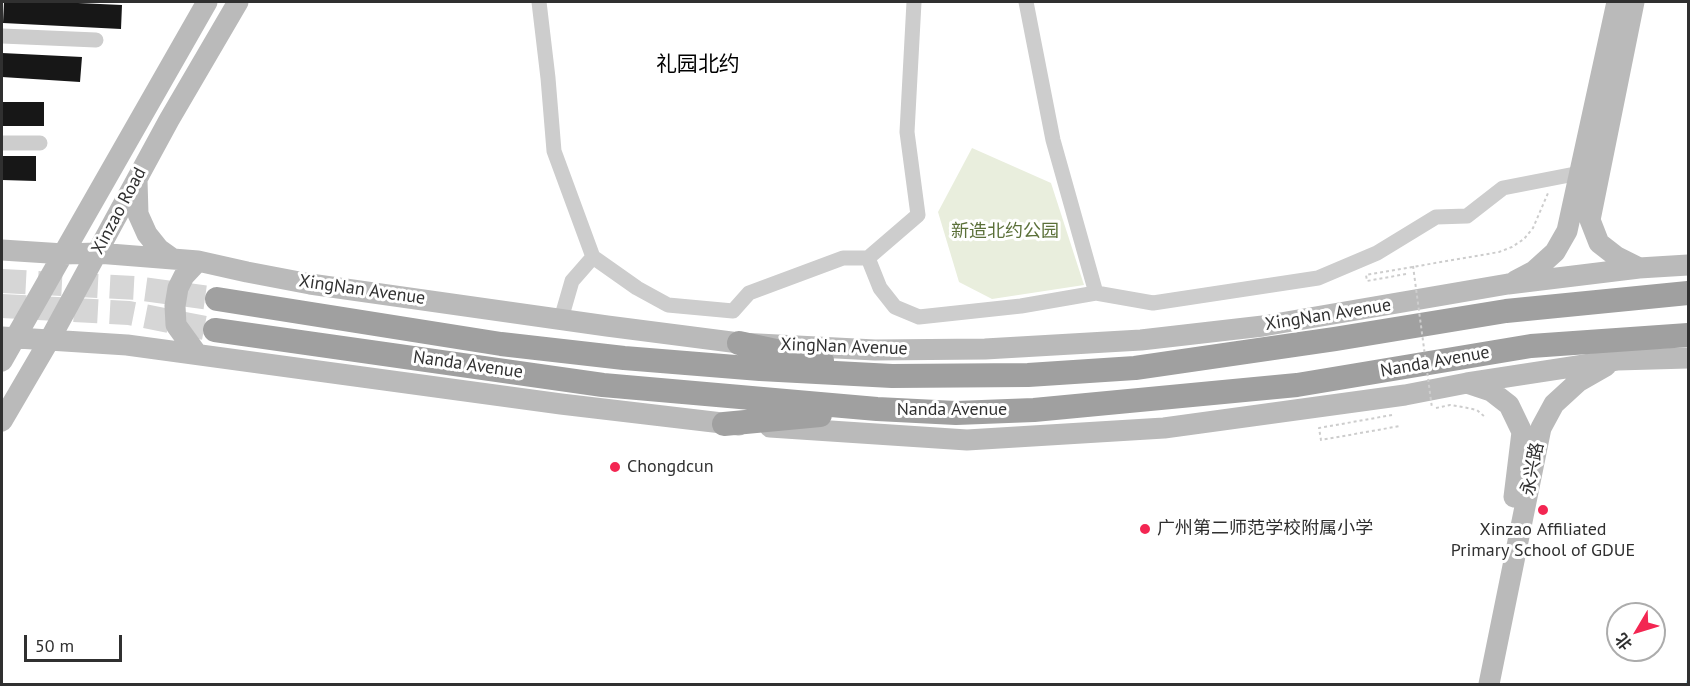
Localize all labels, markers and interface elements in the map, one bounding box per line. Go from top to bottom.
district label: 礼园北约 [656,52,740,78]
street label: Xinzao Road [87,164,151,258]
park label: 新造北约公园 [951,221,1059,243]
street label: XingNan Avenue [297,270,427,310]
street label: XingNan Avenue [1263,294,1393,336]
street label: XingNan Avenue [780,334,908,360]
street label: Nanda Avenue [1379,342,1491,382]
street label: Nanda Avenue [412,347,524,383]
street label: Nanda Avenue [897,399,1007,421]
street label: 永兴路 [1517,440,1549,498]
place label: Chongdcun [627,456,714,478]
marker: Chongdcun [608,460,622,474]
marker: Xinzao Affiliated Primary School of GDUE [1536,503,1550,517]
place label: 广州第二师范学校附属小学 [1157,518,1373,540]
place label: Xinzao Affiliated Primary School of GDUE [1451,519,1635,562]
marker: 广州第二师范学校附属小学 [1138,522,1152,536]
north arrow [1606,602,1666,662]
scale bar [27,623,124,661]
text: 北 [1611,629,1636,654]
text: 50 m [35,634,74,657]

